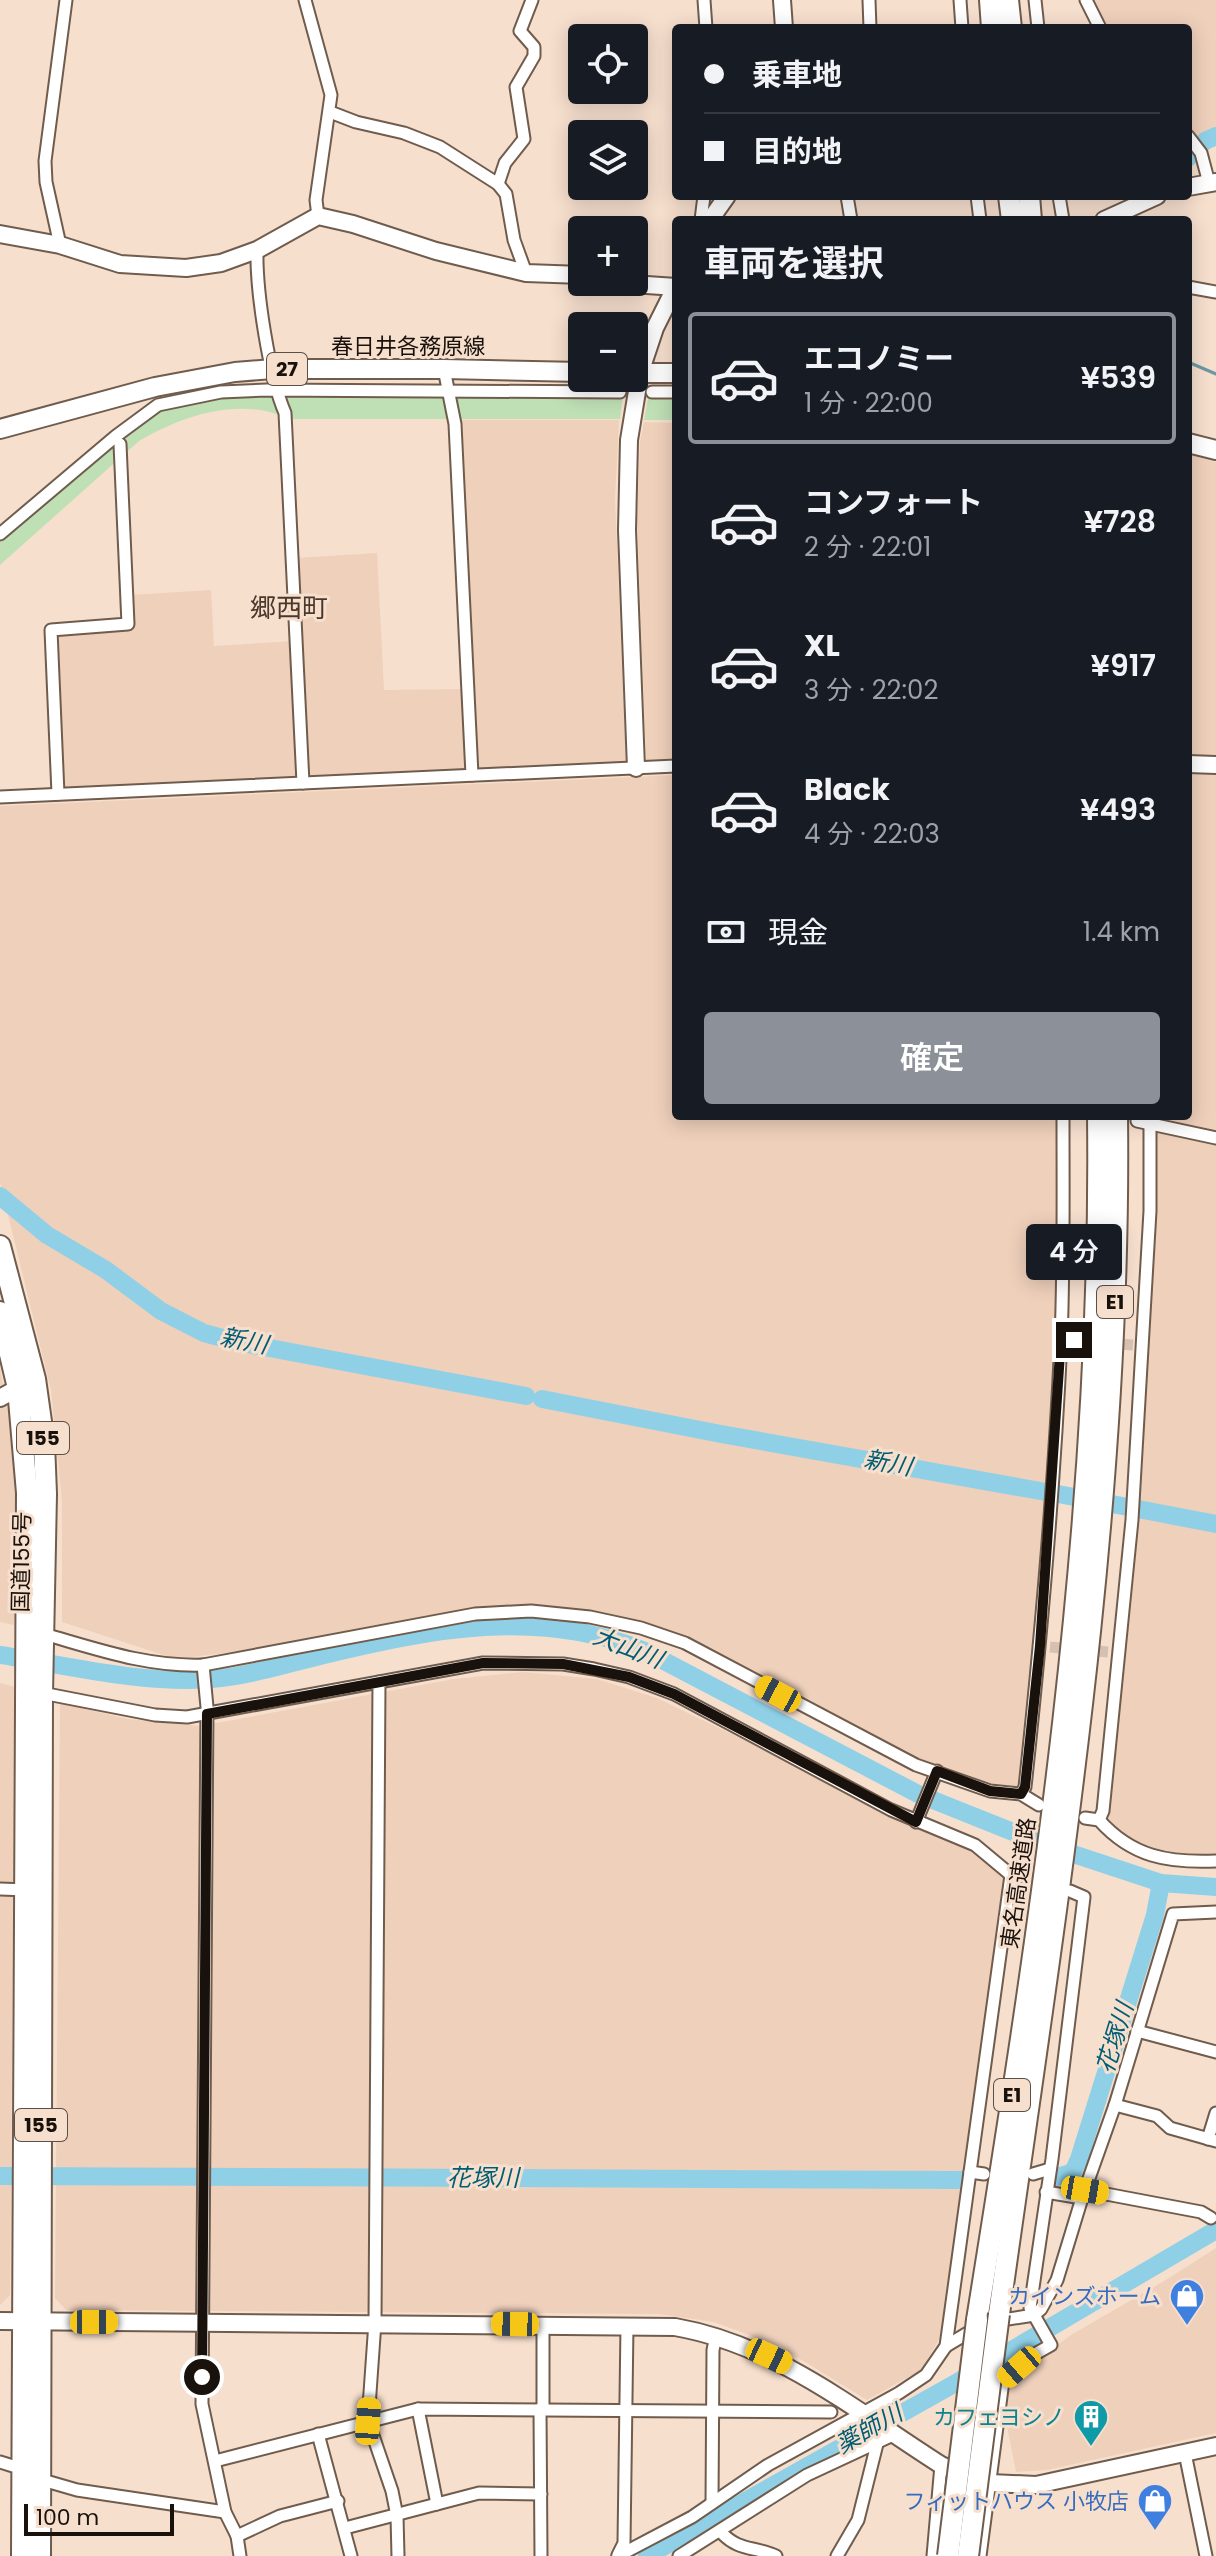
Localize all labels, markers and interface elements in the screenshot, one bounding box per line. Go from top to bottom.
map controls [568,24,648,392]
button: locate [568,24,648,104]
text: 乗車地 [752,53,842,96]
button: layers [568,120,648,200]
text: 目的地 [752,130,842,173]
button: + [568,216,648,296]
text: 車両を選択 [704,238,884,289]
button: − [568,312,648,392]
street label: 春日井各務原線 [331,331,485,362]
text: エコノミー [804,337,954,380]
icon: car [708,342,780,414]
road number: 27 [267,353,307,385]
text: ¥539 [1081,356,1156,399]
text: 1 分 · 22:00 [804,385,933,421]
text: コンフォート [804,481,983,524]
icon: car [708,486,780,558]
text: ¥728 [1084,500,1156,543]
text: 2 分 · 22:01 [804,529,931,565]
district label: 郷西町 [250,590,328,626]
text: XL [804,624,840,667]
icon: car [708,630,780,702]
text: ¥917 [1091,644,1156,687]
text: 3 分 · 22:02 [804,672,938,708]
text: Black [804,768,890,811]
icon: car [708,774,780,846]
text: ¥493 [1080,788,1156,831]
text: 4 分 · 22:03 [804,816,940,852]
icon: cash [704,910,748,954]
text: 現金 [768,911,828,954]
text: 1.4 km [1083,914,1160,950]
button: 確定 [704,1012,1160,1104]
callout: 4 分 [1026,1224,1122,1280]
text: 4 分 [1049,1234,1099,1270]
road number: E1 [1097,1286,1133,1318]
water label: 新川 [217,1320,274,1362]
route end [1056,1322,1092,1358]
road number: 155 [17,1422,69,1454]
water label: 新川 [862,1442,918,1483]
street label: 国道155号 [5,1511,38,1613]
water label: 大山川 [589,1619,671,1677]
car [751,1672,805,1716]
street label: 東名高速道路 [994,1816,1043,1951]
water label: 花塚川 [1088,1996,1142,2077]
road number: E1 [994,2079,1030,2111]
road number: 155 [15,2109,67,2141]
water label: 花塚川 [447,2161,522,2194]
car [1059,2174,1111,2206]
shop icon: カインズホーム [1168,2277,1206,2327]
place label: カインズホーム [1008,2281,1161,2312]
car [70,2310,118,2334]
car [491,2312,539,2336]
car [742,2335,796,2377]
car [993,2342,1045,2392]
route start [184,2359,220,2395]
water label: 薬師川 [829,2395,911,2461]
car [354,2396,382,2446]
building icon: カフェヨシノ [1072,2398,1110,2448]
place label: カフェヨシノ [933,2402,1065,2433]
shop icon: フィットハウス 小牧店 [1136,2482,1174,2532]
place label: フィットハウス 小牧店 [904,2486,1129,2517]
scale bar [24,2500,174,2536]
text: 100 m [36,2502,99,2533]

